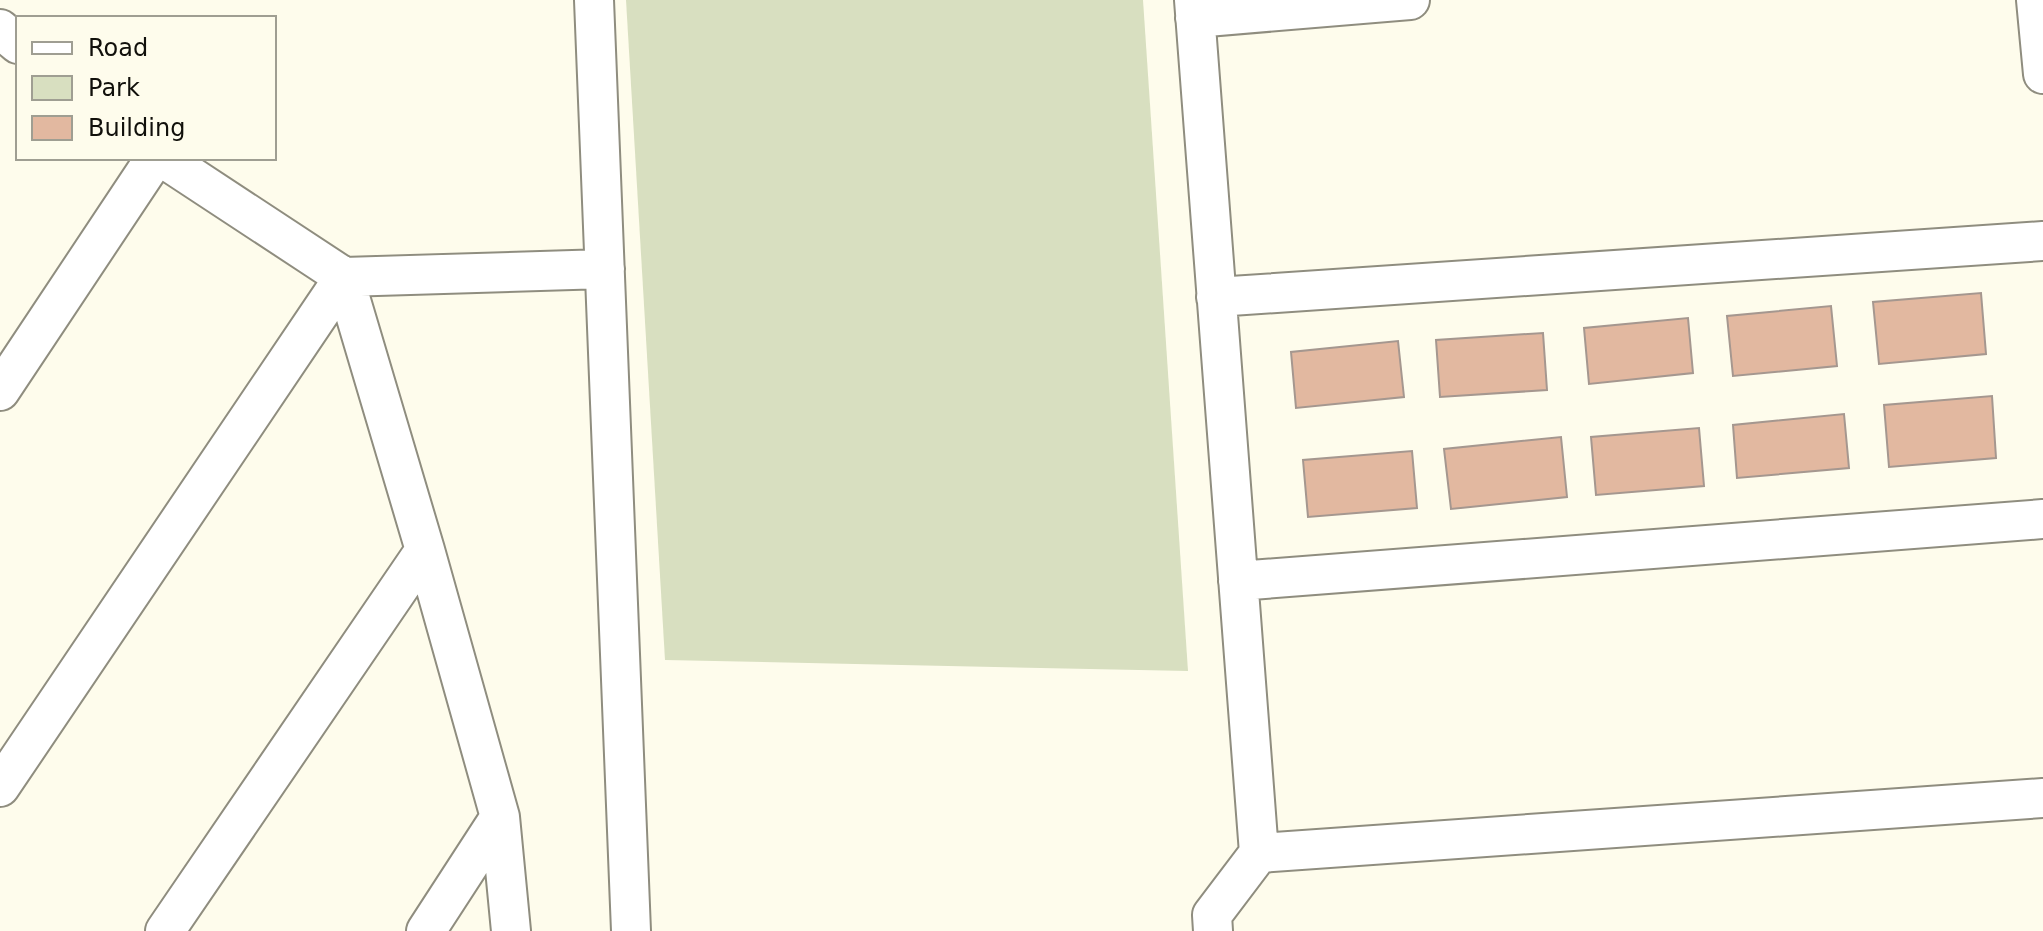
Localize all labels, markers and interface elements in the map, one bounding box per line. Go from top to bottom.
legend [16,16,276,160]
text: Road [88,34,148,62]
text: Park [88,74,140,102]
text: Building [88,114,185,142]

